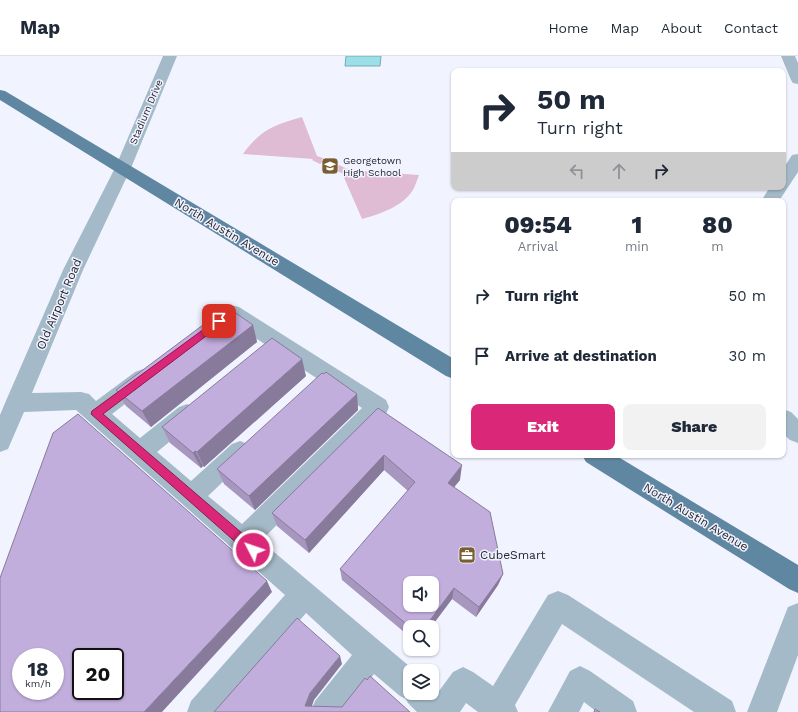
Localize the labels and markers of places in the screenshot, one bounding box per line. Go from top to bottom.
place label: Georgetown High School [343,155,401,178]
school or university icon: Georgetown High School [320,156,340,176]
pin [202,304,236,338]
office icon: CubeSmart [457,545,477,565]
place label: CubeSmart [480,548,545,562]

